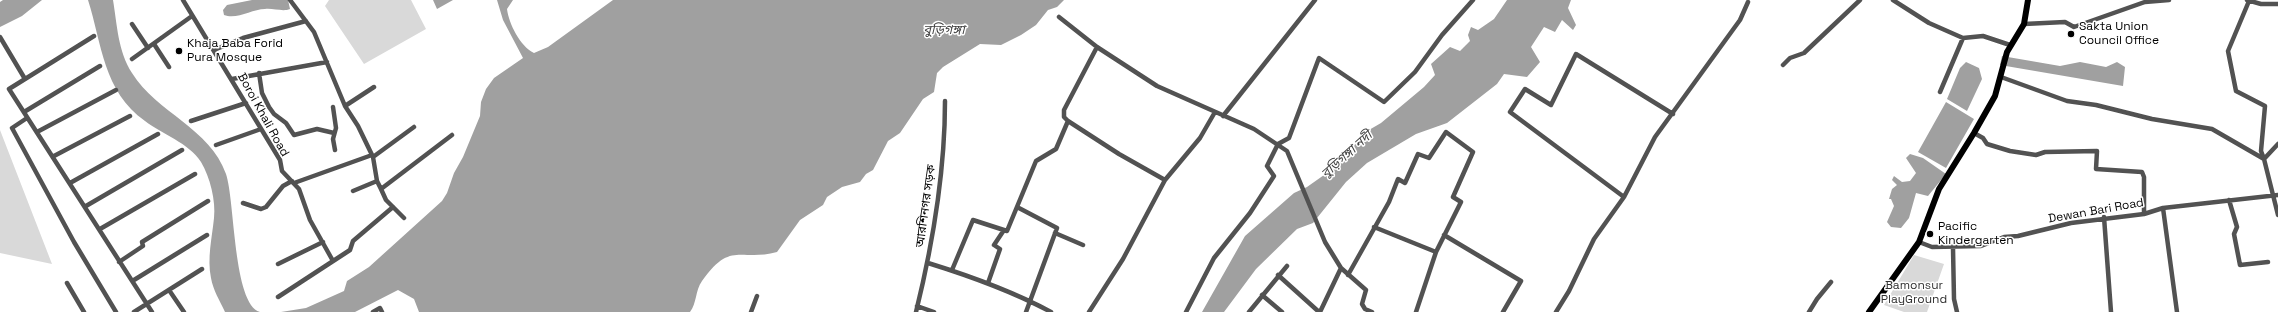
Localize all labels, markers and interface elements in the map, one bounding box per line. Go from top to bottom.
place label: Sakta Union Council Office [2079,20,2159,48]
water label: বুড়িগঙ্গা [923,22,965,38]
marker: Sakta Union Council Office [2066,29,2076,39]
place label: Khaja Baba Forid Pura Mosque [187,37,283,65]
marker: Khaja Baba Forid Pura Mosque [174,46,184,56]
street label: Boroi Khali Road [234,71,292,159]
water label: বুড়িগঙ্গা নদী [1318,128,1376,182]
street label: আরশিনগর সড়ক [913,164,939,248]
street label: Dewan Bari Road [2047,196,2145,226]
place label: Pacific Kindergarten [1938,220,2014,248]
marker: Pacific Kindergarten [1925,229,1935,239]
park label: Bamonsur PlayGround [1881,279,1947,307]

